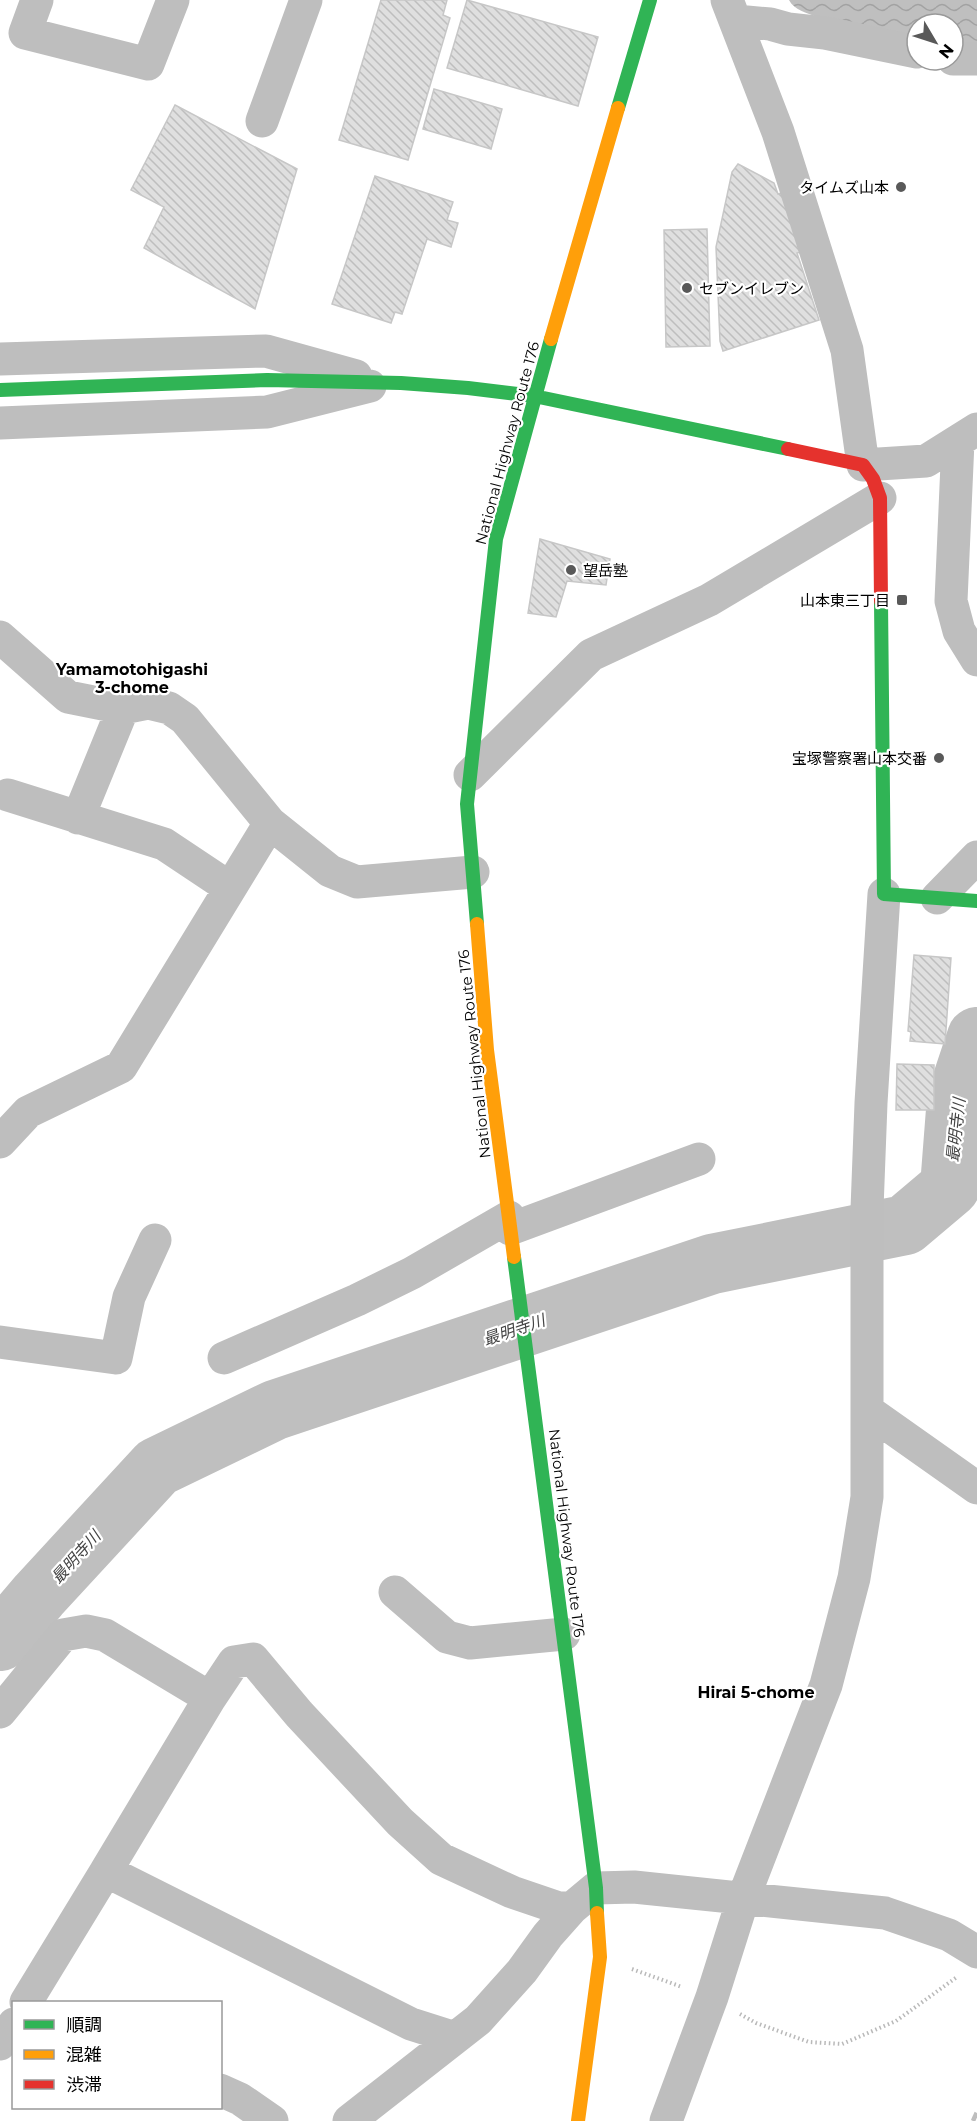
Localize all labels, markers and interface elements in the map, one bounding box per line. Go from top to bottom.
north arrow [905,12,965,72]
text: N [935,40,958,62]
place label: タイムズ山本 [799,178,889,197]
marker: タイムズ山本 [894,180,908,194]
place label: セブンイレブン [699,279,804,298]
marker: セブンイレブン [680,281,694,295]
street label: National Highway Route 176 [471,339,543,547]
place label: 望岳塾 [583,561,628,580]
marker: 望岳塾 [564,563,578,577]
place label: 山本東三丁目 [800,591,890,610]
marker: 山本東三丁目 [895,593,909,607]
district label: Yamamotohigashi 3-chome [55,660,208,697]
place label: 宝塚警察署山本交番 [792,749,927,768]
marker: 宝塚警察署山本交番 [932,751,946,765]
street label: National Highway Route 176 [454,949,494,1159]
water label: 最明寺川 [943,1095,969,1163]
water label: 最明寺川 [481,1310,549,1349]
street label: National Highway Route 176 [545,1428,589,1638]
water label: 最明寺川 [48,1525,106,1587]
district label: Hirai 5-chome [697,1683,815,1702]
legend [12,2001,222,2109]
text: 順調 [66,2014,102,2036]
text: 混雑 [66,2044,102,2066]
text: 渋滞 [66,2074,102,2096]

